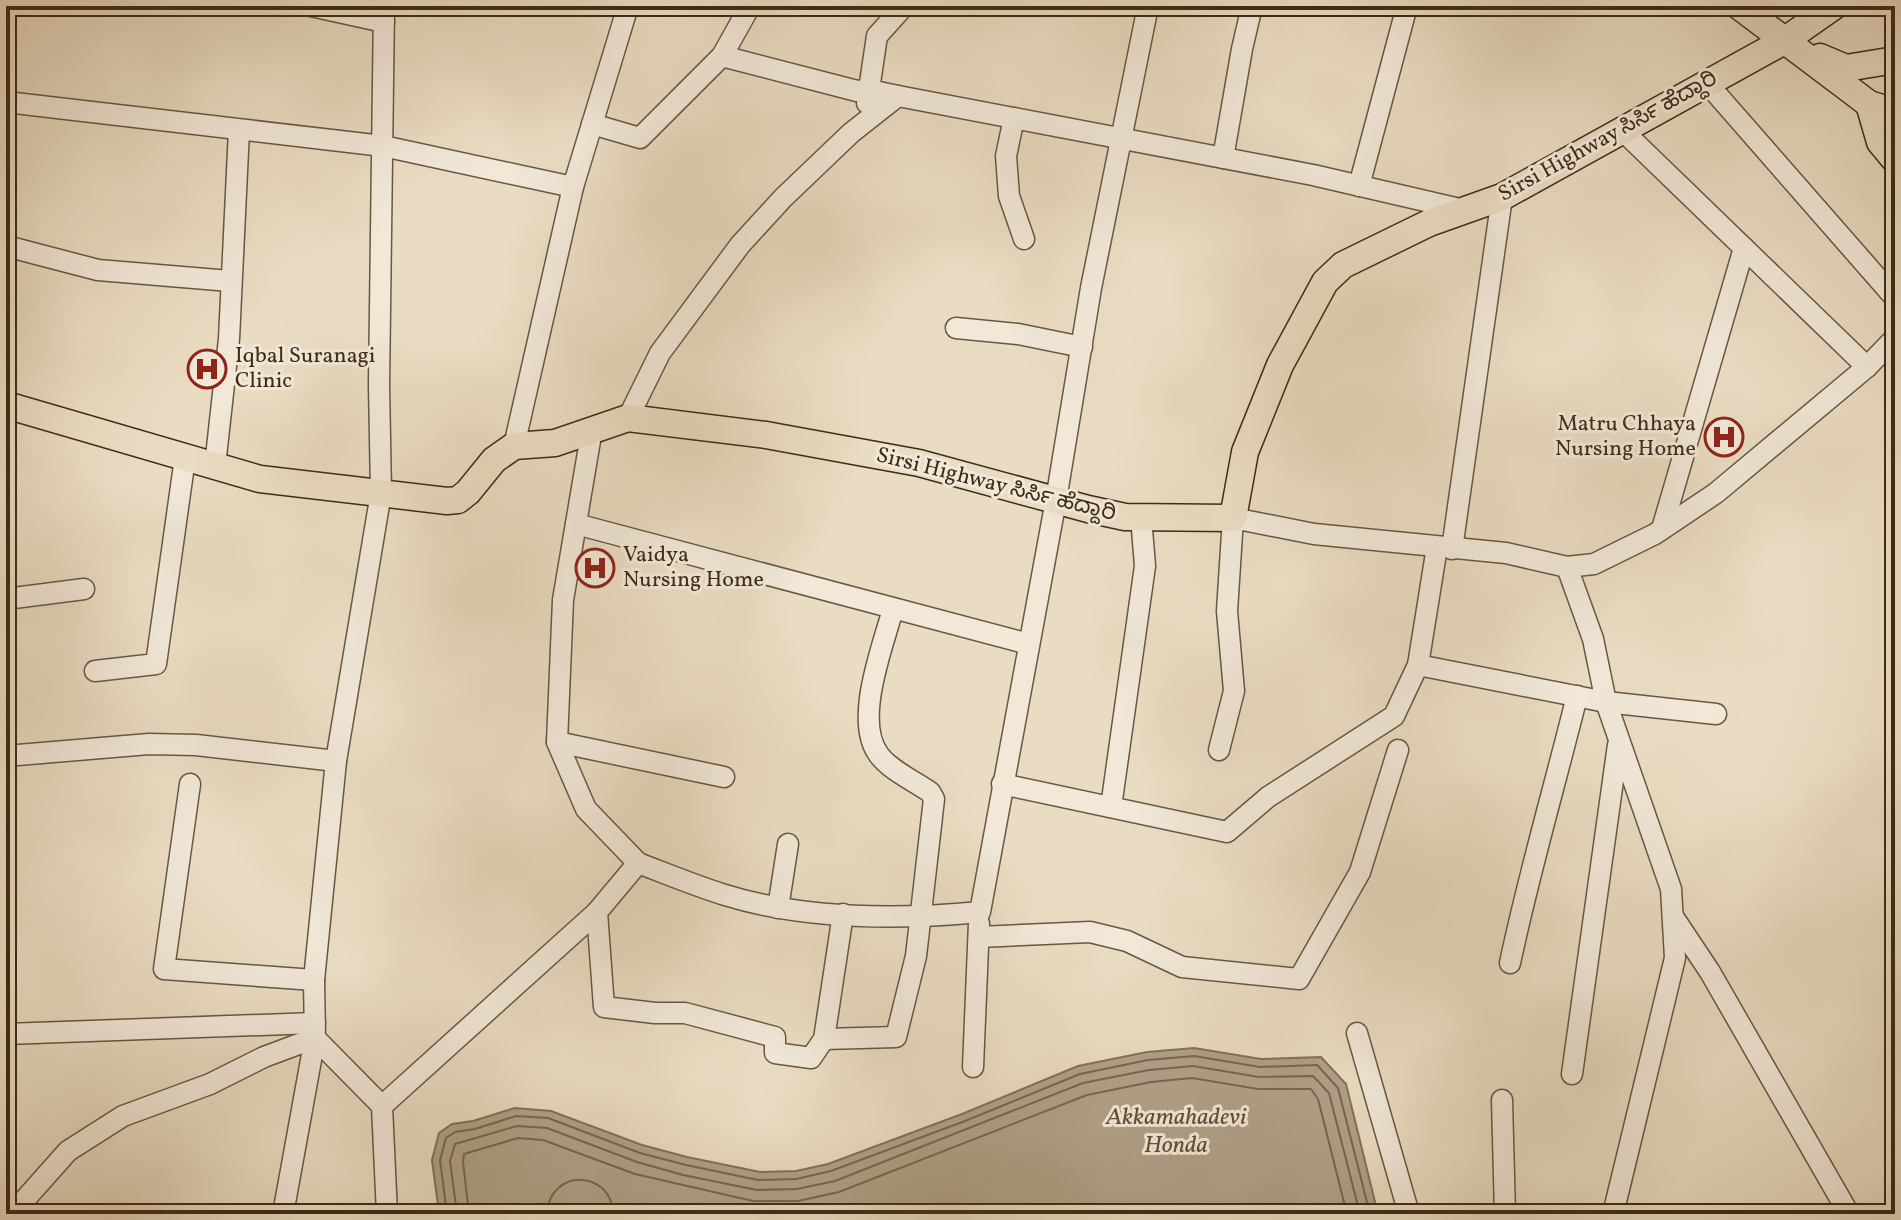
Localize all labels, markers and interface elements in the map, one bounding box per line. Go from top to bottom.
street label: Sirsi Highway ಸಿರ್ಸಿ ಹೆದ್ದಾರಿ [1493,64,1723,210]
place label: Iqbal Suranagi Clinic [235,341,375,397]
hospital icon: Iqbal Suranagi Clinic [186,348,228,390]
place label: Matru Chhaya Nursing Home [1555,409,1696,465]
hospital icon: Matru Chhaya Nursing Home [1703,416,1745,458]
street label: Sirsi Highway ಸಿರ್ಸಿ ಹೆದ್ದಾರಿ [873,440,1119,530]
place label: Vaidya Nursing Home [623,540,764,596]
hospital icon: Vaidya Nursing Home [574,547,616,589]
water label: Akkamahadevi Honda [1105,1101,1247,1163]

